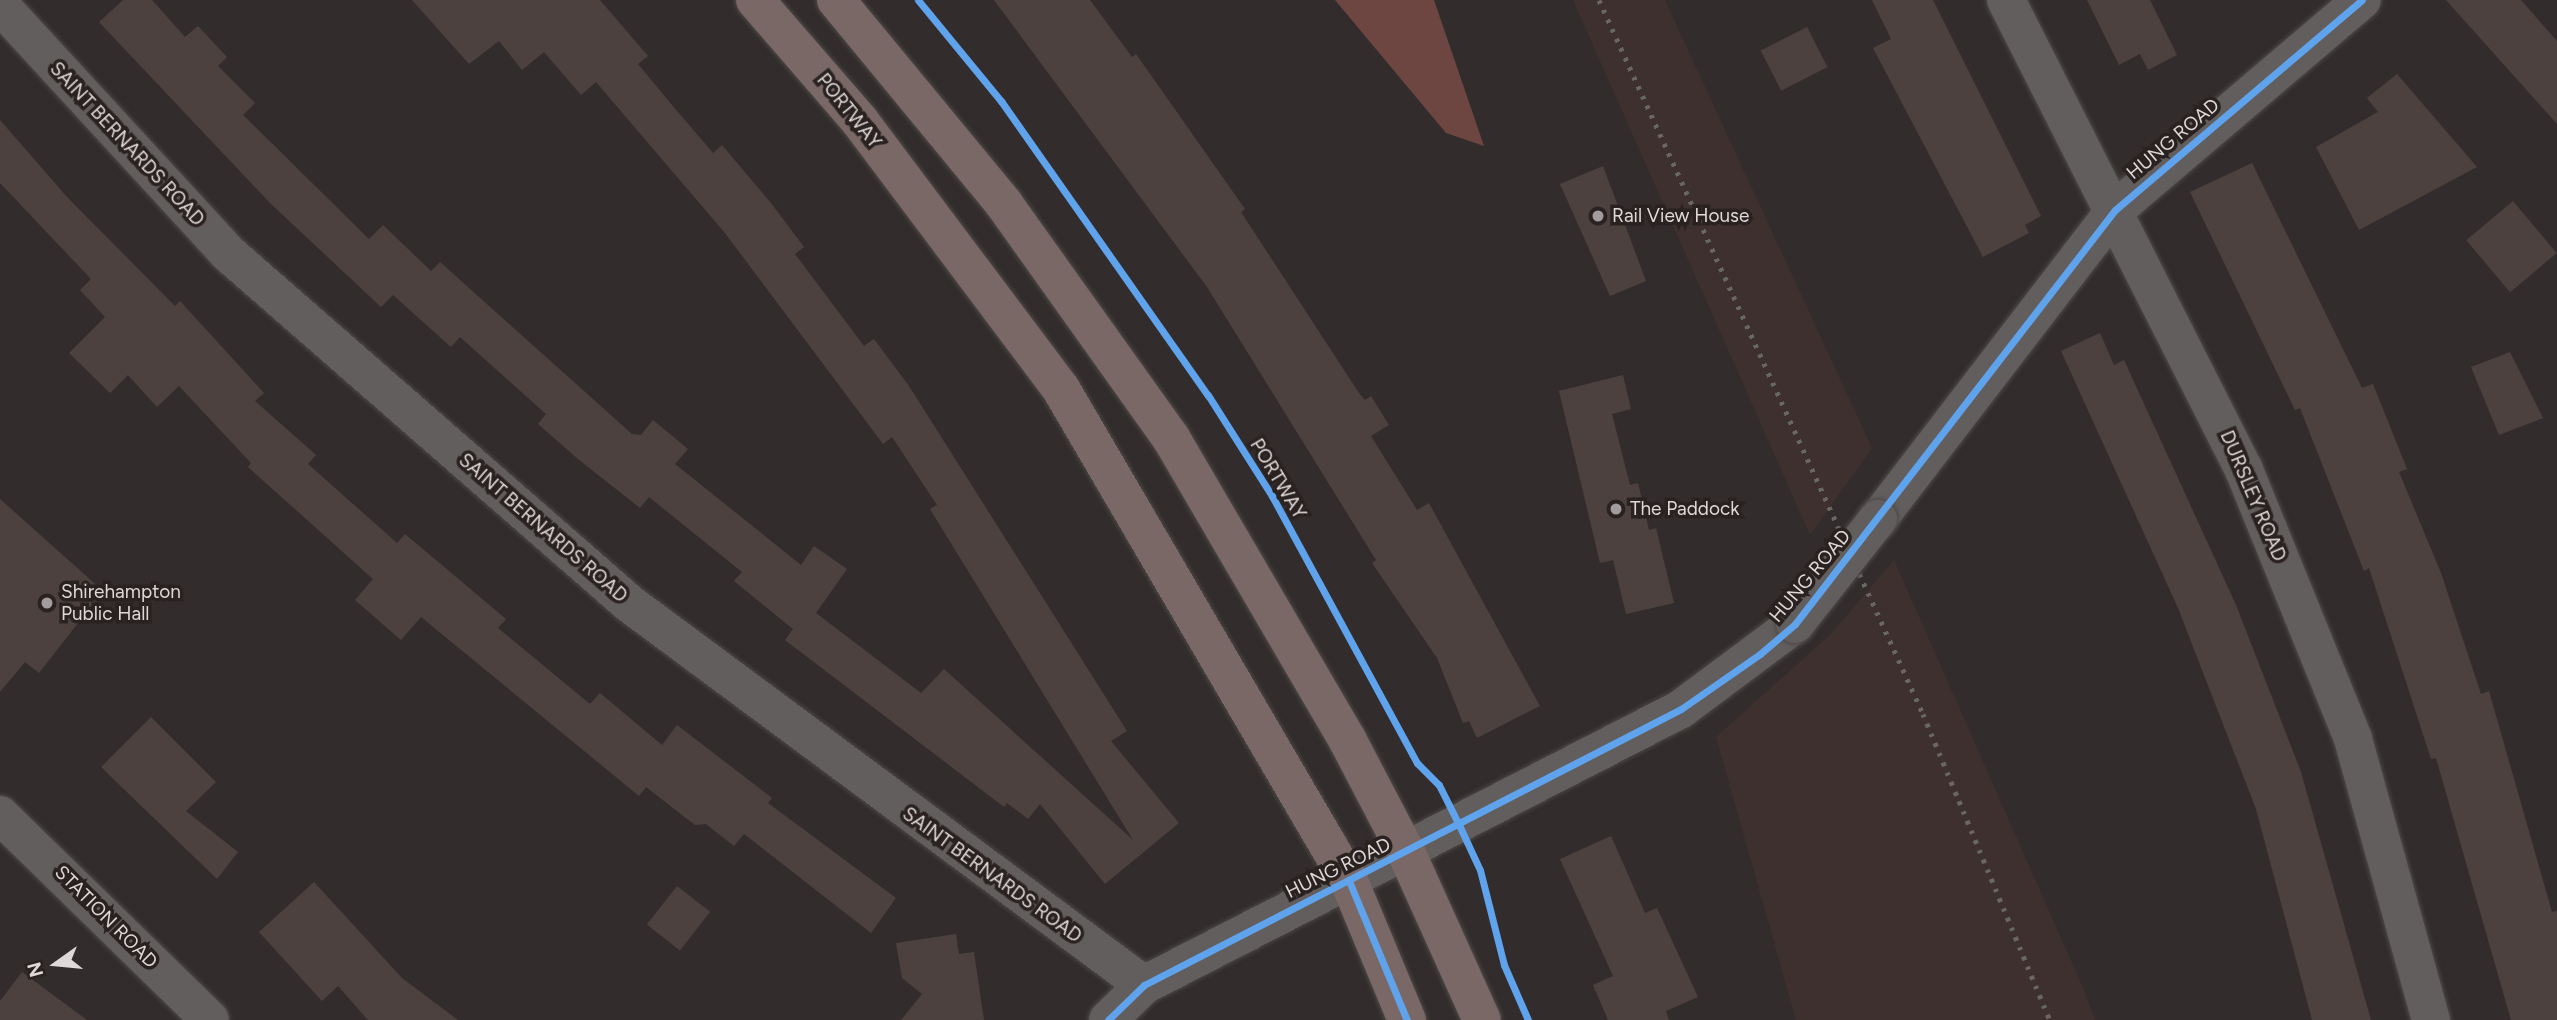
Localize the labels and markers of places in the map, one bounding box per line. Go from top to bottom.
place label: Rail View House [1612,205,1749,227]
marker: Rail View House [1590,208,1606,224]
place label: The Paddock [1630,498,1739,520]
marker: The Paddock [1608,501,1624,517]
place label: Shirehampton Public Hall [61,581,181,625]
marker: Shirehampton Public Hall [39,595,55,611]

